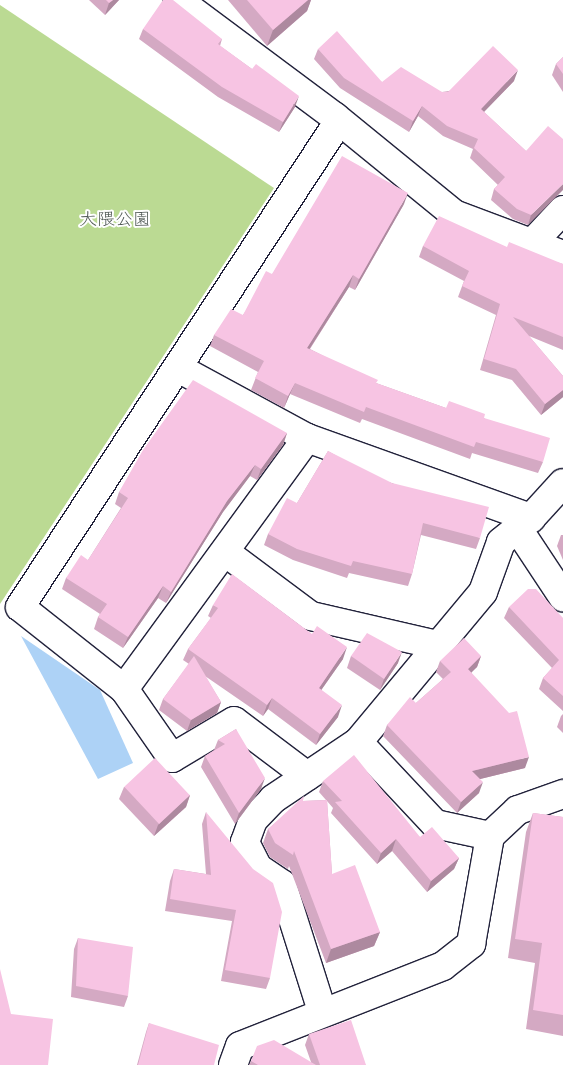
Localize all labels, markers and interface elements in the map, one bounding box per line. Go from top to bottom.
park label: 大隈公園 [79,211,151,233]

